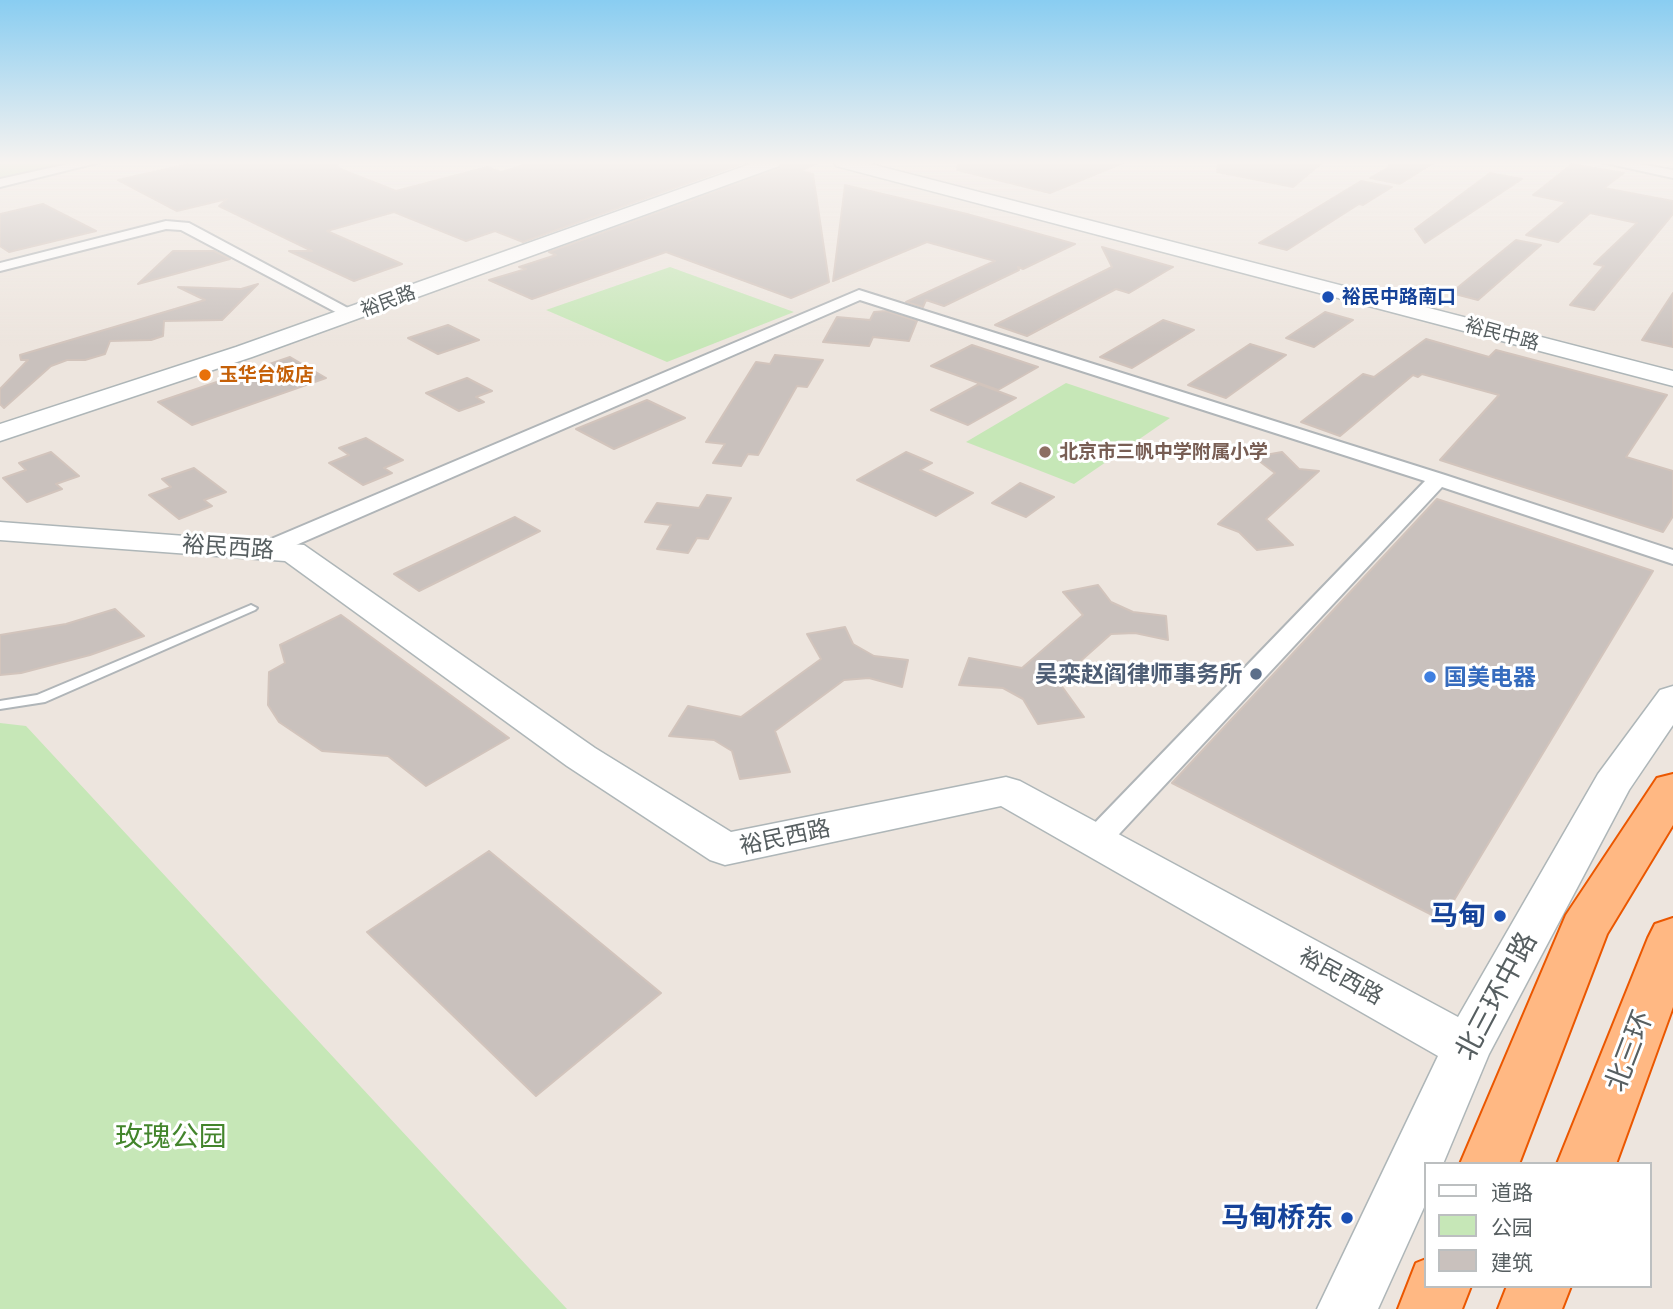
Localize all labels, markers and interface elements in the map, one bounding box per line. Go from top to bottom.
street label: 裕民路 [357,281,419,321]
place label: 裕民中路南口 [1342,286,1456,308]
marker: 裕民中路南口 [1320,289,1336,305]
street label: 裕民中路 [1462,313,1542,355]
place label: 玉华台饭店 [219,364,314,386]
marker: 玉华台饭店 [197,367,213,383]
place label: 北京市三帆中学附属小学 [1059,441,1268,463]
marker: 北京市三帆中学附属小学 [1037,444,1053,460]
street label: 裕民西路 [181,530,275,564]
place label: 吴栾赵阎律师事务所 [1035,660,1242,688]
place label: 国美电器 [1444,663,1536,691]
marker: 吴栾赵阎律师事务所 [1248,666,1264,682]
marker: 国美电器 [1422,669,1438,685]
street label: 裕民西路 [737,814,833,860]
place label: 马甸 [1430,899,1486,933]
marker: 马甸 [1492,908,1508,924]
street label: 北三环中路 [1448,926,1544,1066]
street label: 裕民西路 [1294,942,1388,1010]
street label: 北三环 [1598,1006,1660,1096]
park label: 玫瑰公园 [115,1120,227,1154]
legend [1424,1162,1652,1288]
text: 道路 [1491,1179,1533,1204]
place label: 马甸桥东 [1221,1201,1333,1235]
marker: 马甸桥东 [1339,1210,1355,1226]
text: 公园 [1491,1214,1533,1239]
text: 建筑 [1491,1249,1533,1274]

